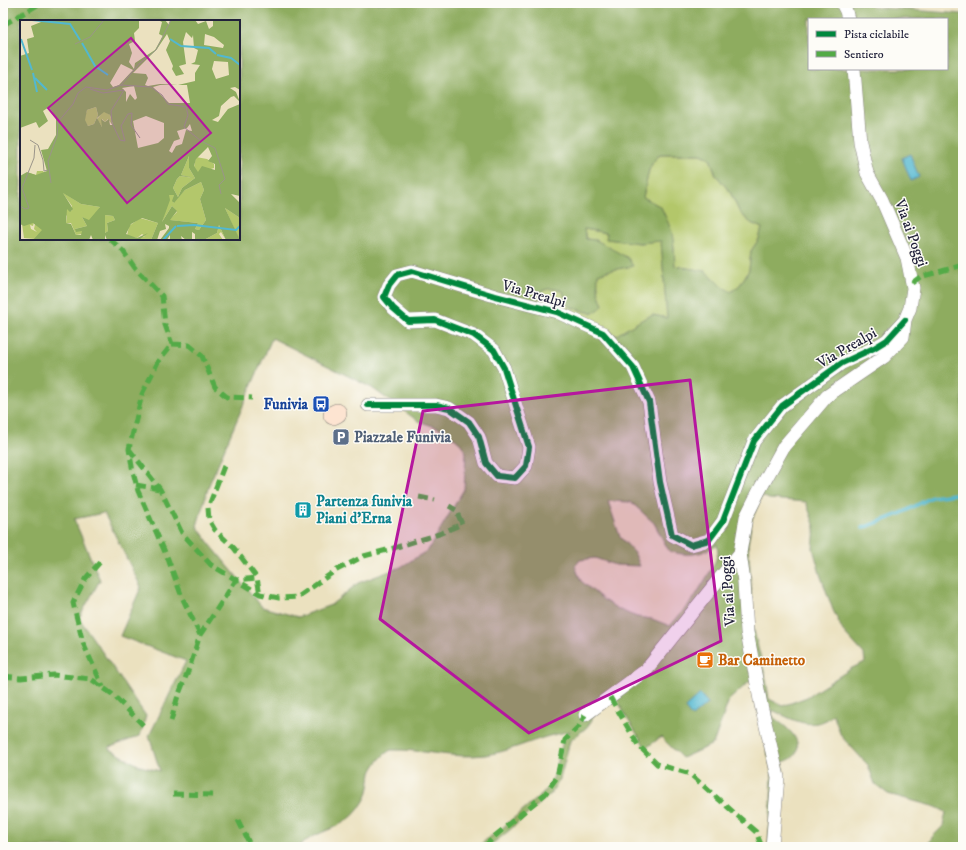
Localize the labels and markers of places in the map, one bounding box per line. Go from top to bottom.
bus stop icon: Funivia [311,394,331,414]
place label: Funivia [263,395,309,414]
parking icon: Piazzale Funivia [331,427,351,447]
place label: Piazzale Funivia [354,428,451,447]
place label: Partenza funivia Piani d'Erna [316,492,413,528]
building icon: Partenza funivia Piani d'Erna [293,500,313,520]
cafe icon: Bar Caminetto [695,650,715,670]
place label: Bar Caminetto [718,651,806,670]

